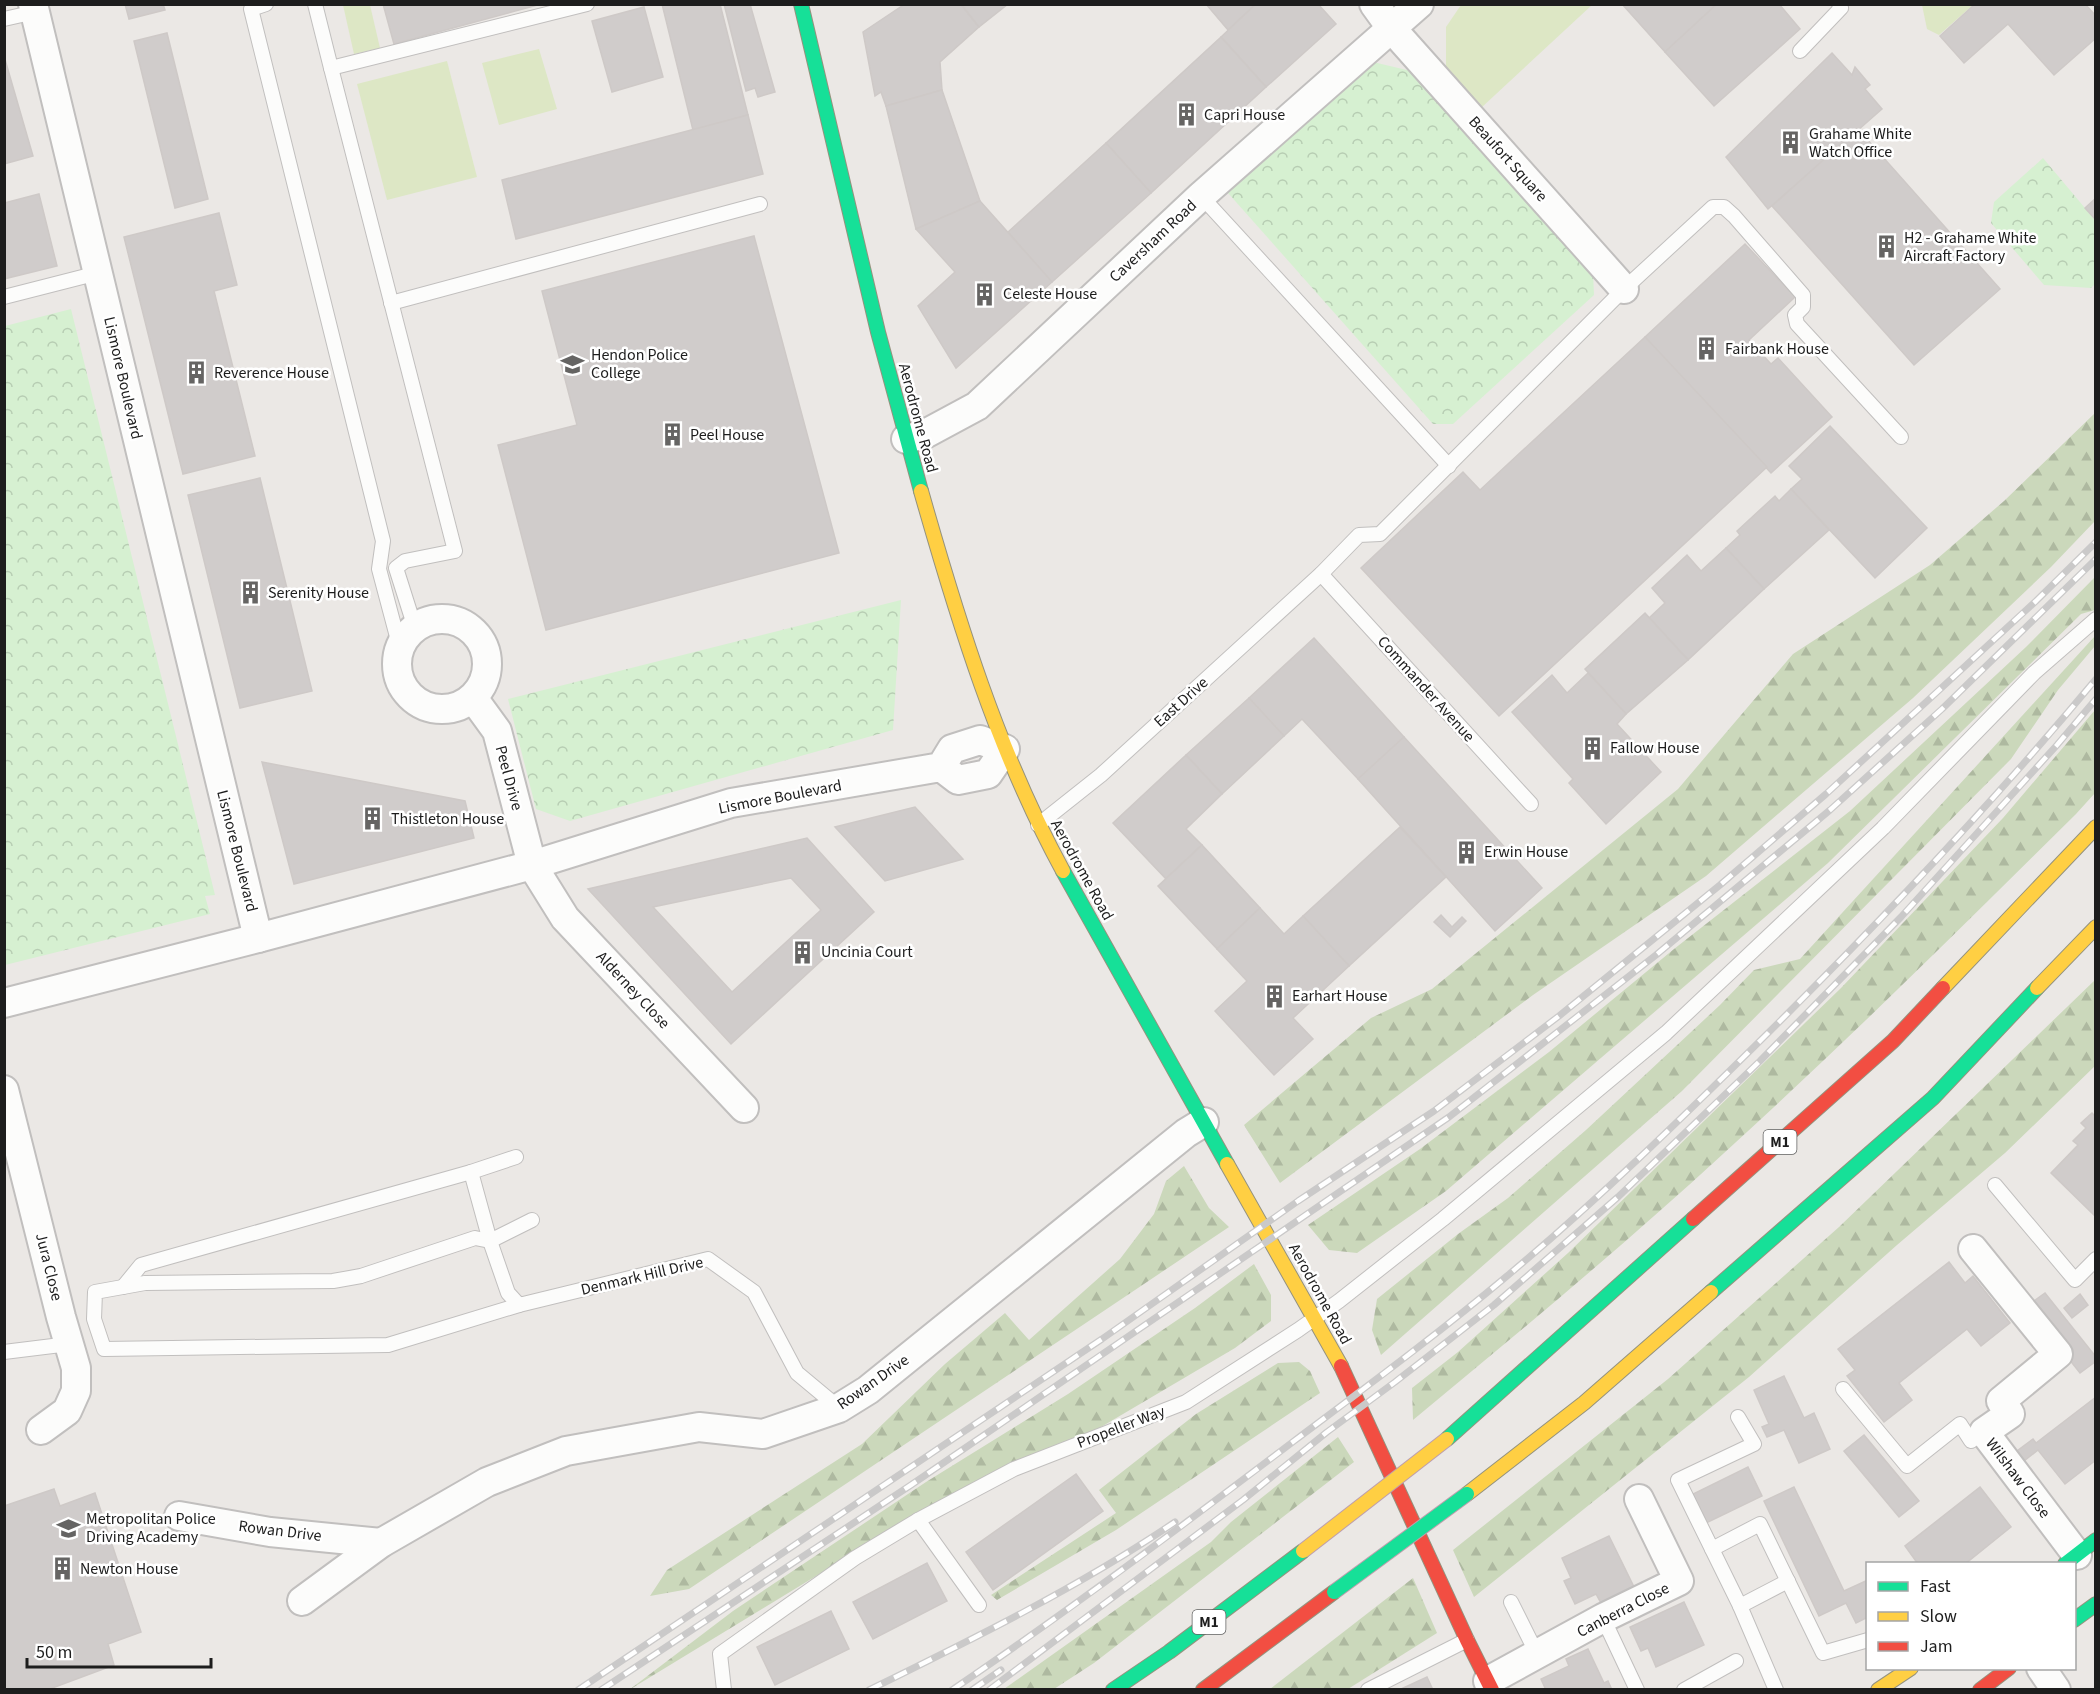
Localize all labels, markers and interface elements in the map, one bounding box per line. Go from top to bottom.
building icon: Capri House [1173,102,1199,128]
place label: Capri House [1204,104,1285,126]
street label: Beaufort Square [1463,111,1553,207]
place label: Grahame White Watch Office [1809,123,1912,163]
building icon: Grahame White Watch Office [1778,130,1804,156]
street label: Caversham Road [1104,195,1202,287]
place label: H2 - Grahame White Aircraft Factory [1904,227,2036,267]
building icon: H2 - Grahame White Aircraft Factory [1873,234,1899,260]
building icon: Celeste House [972,281,998,307]
place label: Celeste House [1003,283,1097,305]
street label: Lismore Boulevard [98,314,148,442]
building icon: Fairbank House [1694,336,1720,362]
place label: Fairbank House [1725,338,1829,360]
place label: Hendon Police College [591,344,688,384]
school or university icon: Hendon Police College [560,351,586,377]
building icon: Reverence House [183,360,209,386]
street label: Aerodrome Road [893,361,943,475]
place label: Reverence House [214,362,329,384]
building icon: Peel House [659,422,685,448]
place label: Peel House [690,424,764,446]
building icon: Serenity House [237,580,263,606]
place label: Serenity House [268,582,369,604]
street label: Commander Avenue [1372,631,1480,747]
street label: East Drive [1149,672,1213,732]
building icon: Fallow House [1579,735,1605,761]
place label: Fallow House [1610,737,1699,759]
street label: Peel Drive [490,743,528,813]
street label: Lismore Boulevard [716,774,844,820]
street label: Lismore Boulevard [211,788,263,914]
building icon: Thistleton House [360,806,386,832]
place label: Thistleton House [391,808,504,830]
street label: Aerodrome Road [1045,816,1119,924]
building icon: Erwin House [1453,839,1479,865]
place label: Erwin House [1484,841,1568,863]
building icon: Uncinia Court [790,939,816,965]
place label: Uncinia Court [821,941,913,963]
street label: Alderney Close [591,946,675,1034]
building icon: Earhart House [1261,983,1287,1009]
place label: Earhart House [1292,985,1387,1007]
road number: M1 [1764,1130,1796,1154]
street label: Jura Close [30,1231,68,1303]
street label: Aerodrome Road [1283,1240,1357,1348]
street label: Denmark Hill Drive [579,1251,705,1301]
street label: Rowan Drive [832,1349,914,1415]
street label: Propeller Way [1074,1400,1169,1454]
street label: Wilshaw Close [1981,1433,2055,1523]
place label: Metropolitan Police Driving Academy [86,1508,216,1548]
school or university icon: Metropolitan Police Driving Academy [55,1515,81,1541]
street label: Rowan Drive [237,1515,323,1547]
building icon: Newton House [49,1556,75,1582]
place label: Newton House [80,1558,178,1580]
legend [1866,1562,2076,1670]
text: Fast [1920,1574,1951,1599]
street label: Canberra Close [1573,1577,1673,1643]
text: Slow [1920,1604,1957,1629]
road number: M1 [1192,1610,1226,1634]
scale bar [27,1631,212,1669]
text: Jam [1920,1634,1953,1659]
text: 50 m [36,1640,72,1665]

